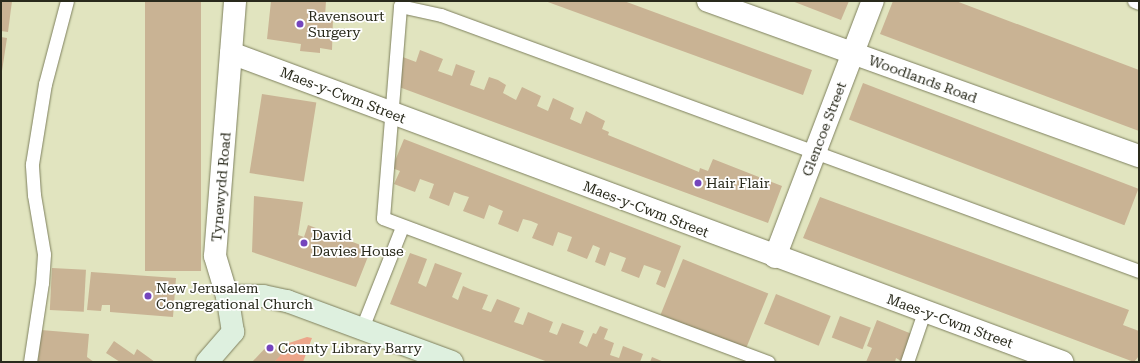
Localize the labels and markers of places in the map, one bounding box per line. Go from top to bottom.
place label: Ravensourt Surgery [308,8,384,40]
marker: Ravensourt Surgery [295,19,305,29]
place label: Hair Flair [706,175,769,191]
marker: Hair Flair [693,178,703,188]
place label: David Davies House [312,227,404,260]
marker: David Davies House [299,238,309,248]
place label: New Jerusalem Congregational Church [156,280,313,312]
marker: New Jerusalem Congregational Church [143,291,153,301]
place label: County Library Barry [278,340,422,356]
marker: County Library Barry [265,343,275,353]

